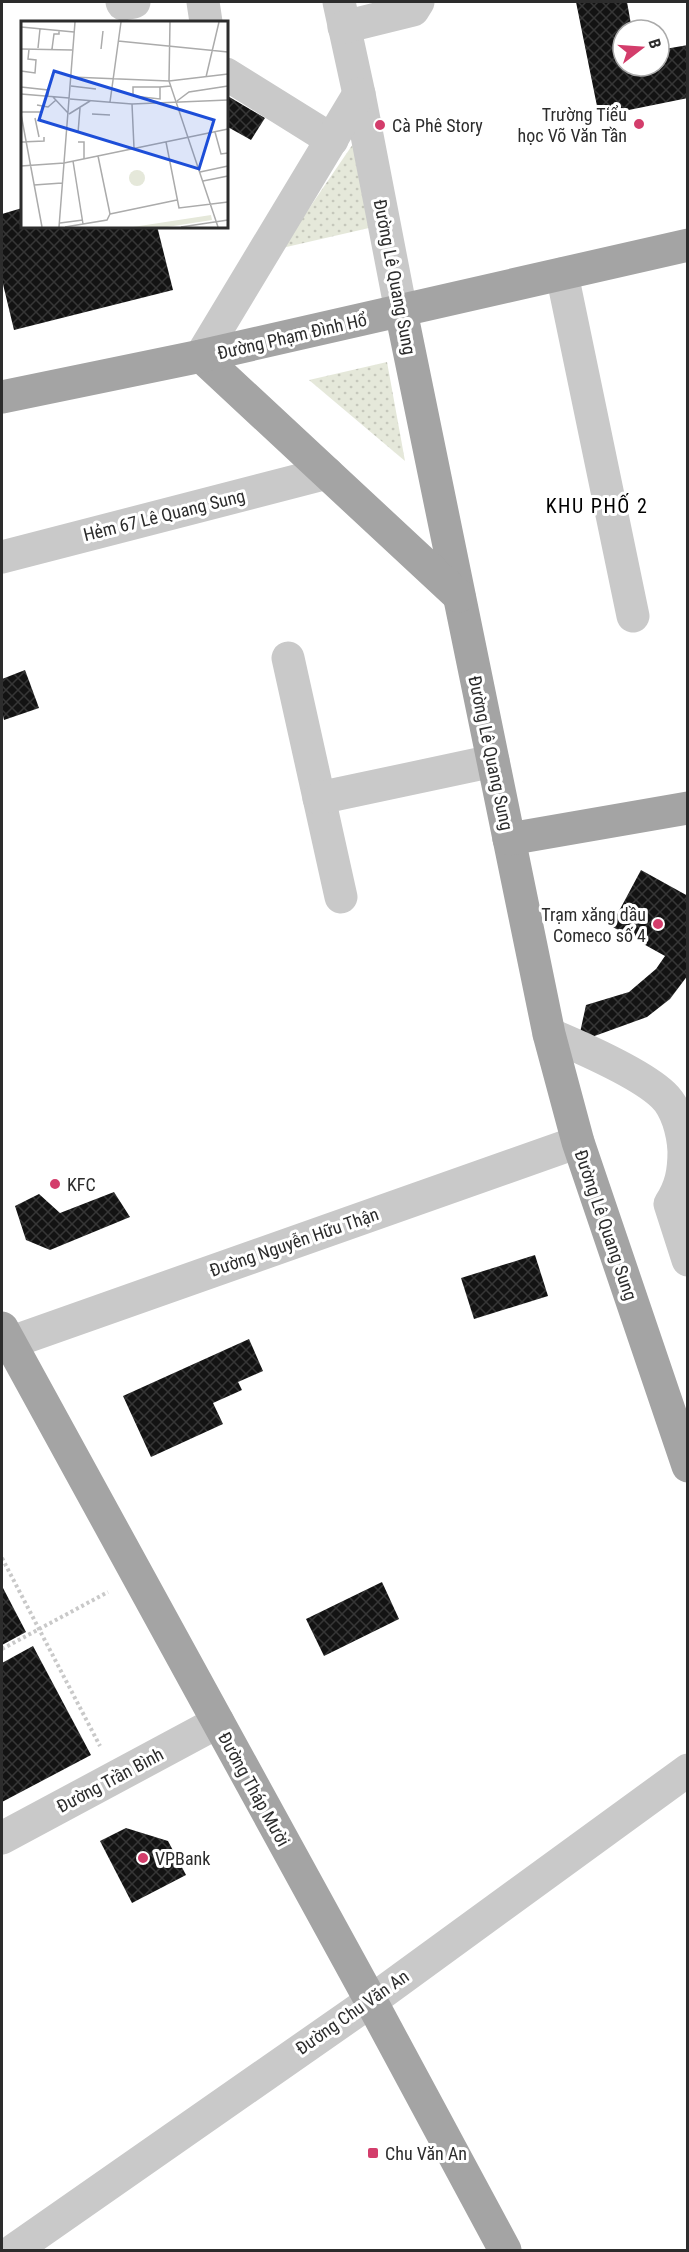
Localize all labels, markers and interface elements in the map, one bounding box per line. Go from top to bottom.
north arrow [611,18,671,78]
inset map [21,21,228,228]
text: B [644,37,665,51]
place label: Trường Tiểu học Võ Văn Tần [517,104,627,146]
place label: Cà Phê Story [392,115,483,136]
marker: Trường Tiểu học Võ Văn Tần [632,117,646,131]
marker: Cà Phê Story [373,118,387,132]
street label: Đường Lê Quang Sung [370,198,420,356]
street label: Đường Phạm Đình Hổ [215,309,369,363]
street label: Hẻm 67 Lê Quang Sung [81,485,247,545]
district label: KHU PHỐ 2 [546,493,648,518]
street label: Đường Lê Quang Sung [464,674,518,832]
place label: Trạm xăng dầu Comeco số 4 [541,904,646,946]
marker: Trạm xăng dầu Comeco số 4 [651,917,665,931]
street label: Đường Lê Quang Sung [570,1147,642,1303]
place label: KFC [67,1174,96,1195]
marker: KFC [48,1177,62,1191]
street label: Đường Nguyễn Hữu Thận [207,1203,381,1281]
street label: Đường Tháp Mười [214,1728,294,1850]
street label: Đường Trần Bình [53,1743,167,1817]
place label: VPBank [155,1848,210,1869]
marker: VPBank [136,1851,150,1865]
street label: Đường Chu Văn An [291,1965,413,2059]
place label: Chu Văn An [385,2143,467,2164]
marker: Chu Văn An [366,2146,380,2160]

